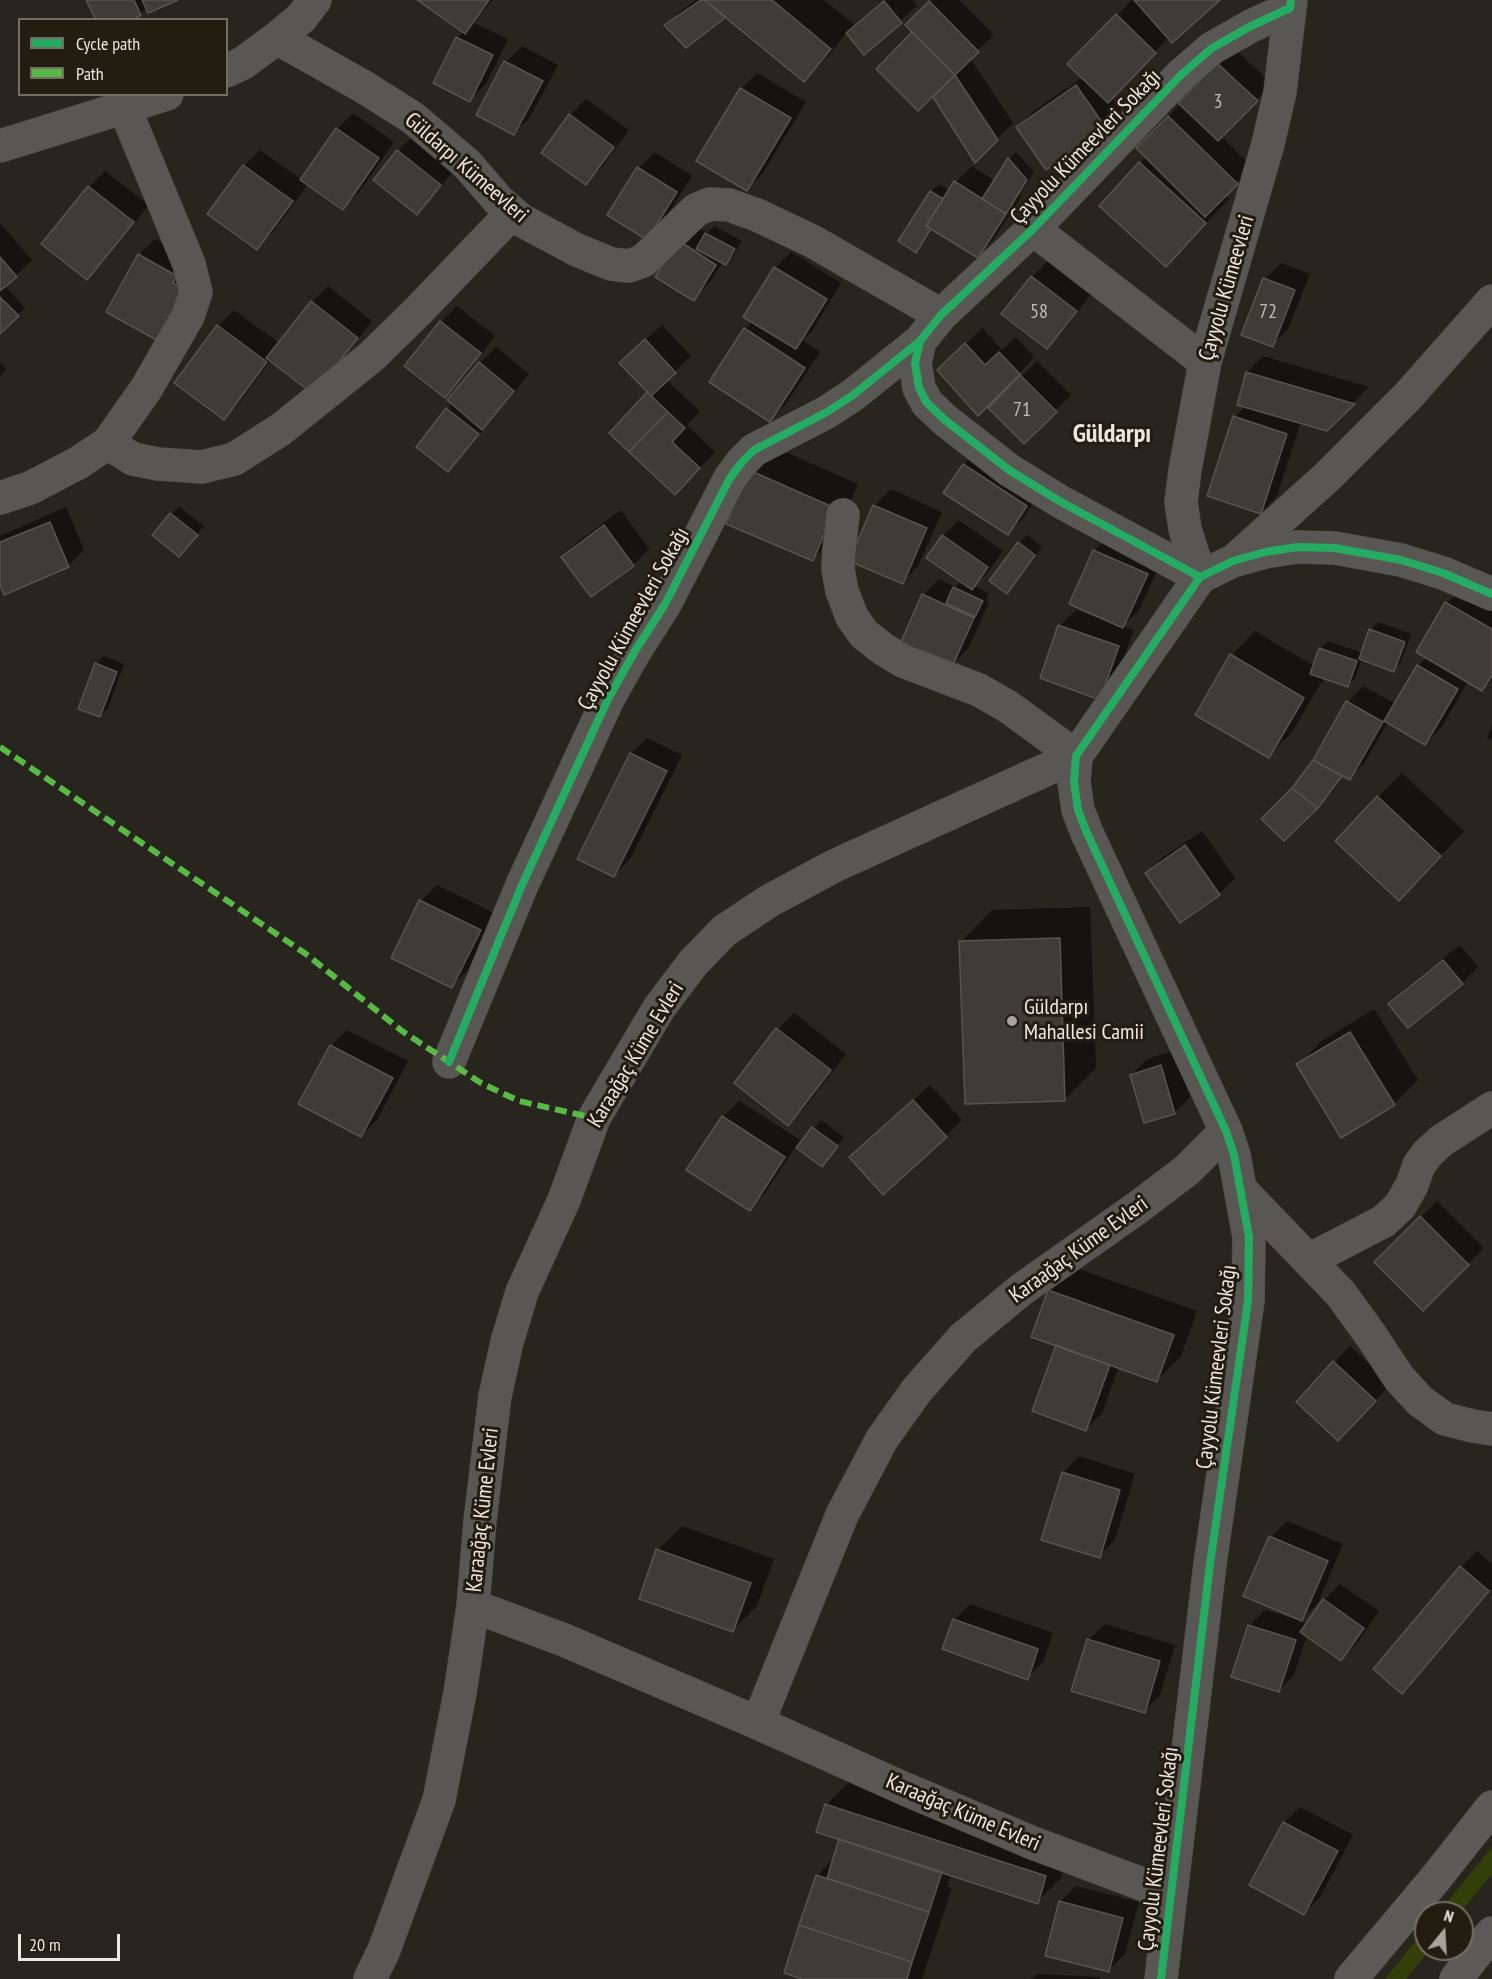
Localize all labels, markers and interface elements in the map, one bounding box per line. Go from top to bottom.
legend [18,18,228,96]
text: Cycle path [76,32,140,55]
text: Path [76,62,104,85]
street label: Çayyolu Kümeevleri Sokağı [1005,64,1167,230]
house number: 3 [1214,90,1222,114]
street label: Güldarpı Kümeevleri [399,107,533,229]
street label: Çayyolu Kümeevleri [1194,212,1260,364]
house number: 58 [1030,300,1048,324]
house number: 72 [1259,300,1277,324]
house number: 71 [1013,398,1031,422]
district label: Güldarpı [1073,419,1151,451]
street label: Çayyolu Kümeevleri Sokağı [573,523,695,715]
street label: Karaağaç Küme Evleri [582,977,690,1133]
place label: Güldarpı Mahallesi Camii [1024,995,1144,1046]
marker: Güldarpı Mahallesi Camii [1005,1014,1019,1028]
street label: Karaağaç Küme Evleri [1004,1191,1154,1309]
street label: Çayyolu Kümeevleri Sokağı [1191,1263,1243,1471]
street label: Karaağaç Küme Evleri [461,1427,505,1593]
street label: Çayyolu Kümeevleri Sokağı [1133,1745,1185,1953]
street label: Karaağaç Küme Evleri [882,1769,1044,1857]
north arrow [1414,1901,1474,1961]
text: N [1442,1905,1456,1927]
scale bar [21,1922,123,1960]
text: 20 m [29,1933,61,1956]

